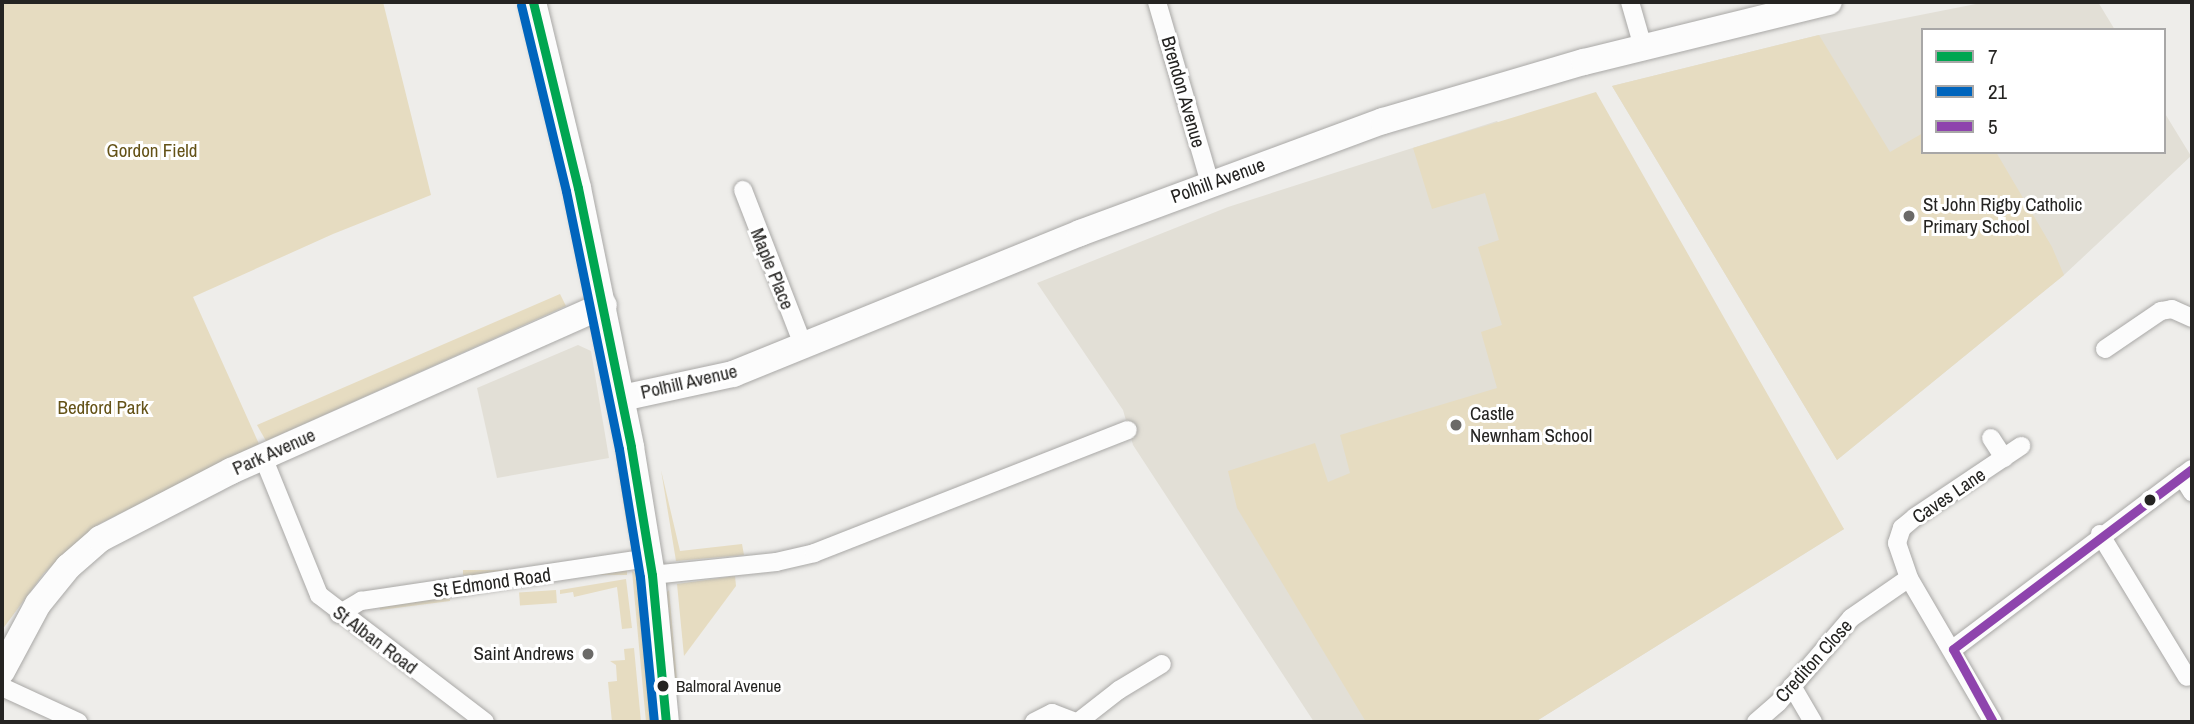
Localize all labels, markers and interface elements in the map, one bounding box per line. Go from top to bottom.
legend [1921,28,2166,154]
street label: Brendon Avenue [1156,33,1210,151]
text: 7 [1988,42,1998,71]
text: 21 [1988,77,2007,106]
text: 5 [1988,112,1998,141]
park label: Gordon Field [107,140,197,162]
street label: Polhill Avenue [1167,153,1269,209]
place label: St John Rigby Catholic Primary School [1923,194,2082,238]
marker: St John Rigby Catholic Primary School [1901,208,1917,224]
street label: Maple Place [745,225,799,313]
street label: Polhill Avenue [638,360,740,404]
park label: Bedford Park [58,397,148,419]
place label: Castle Newnham School [1470,403,1592,447]
marker: Castle Newnham School [1448,417,1464,433]
street label: Park Avenue [229,423,319,481]
street label: Caves Lane [1908,463,1990,529]
unlabelled marker [2143,493,2157,507]
street label: St Edmond Road [432,563,552,603]
street label: St Alban Road [328,601,422,679]
street label: Crediton Close [1771,615,1857,707]
place label: Saint Andrews [473,643,574,665]
marker: Saint Andrews [580,646,596,662]
place label: Balmoral Avenue [676,676,782,696]
marker: Balmoral Avenue [656,679,670,693]

